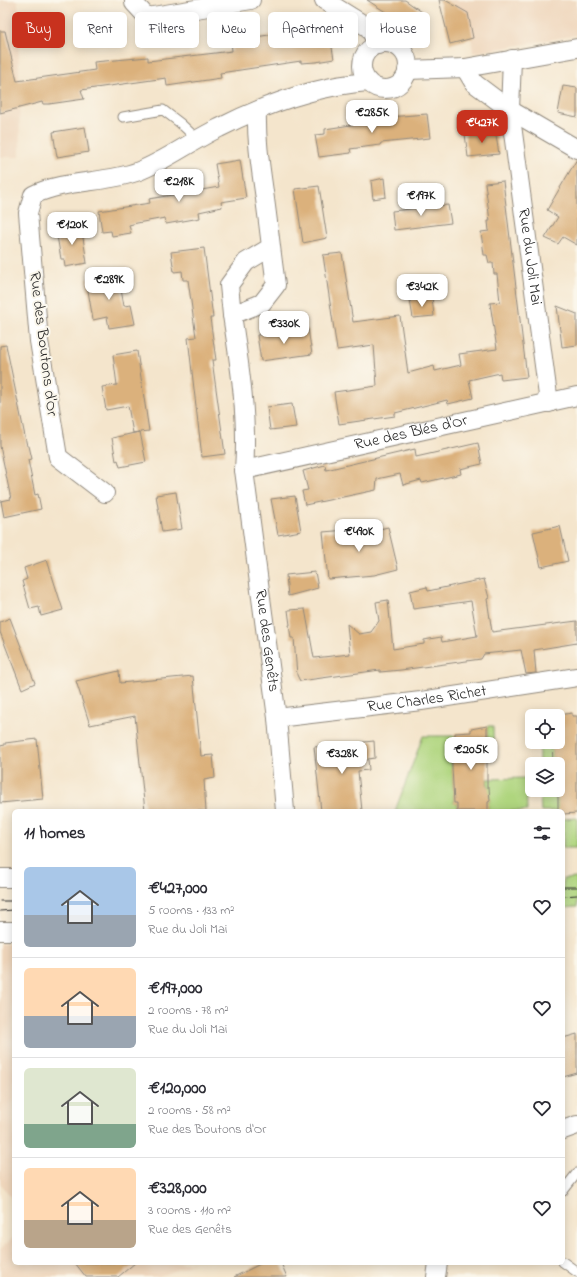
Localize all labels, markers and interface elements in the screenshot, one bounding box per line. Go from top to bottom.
chip: Buy [12,12,65,48]
chip: Rent [73,12,127,48]
chip: Filters [135,12,199,48]
chip: New [207,12,260,48]
chip: Apartment [268,12,358,48]
chip: House [366,12,430,48]
pin: €285K [344,100,400,134]
text: €285K [355,103,389,122]
pin: €427K [454,110,510,144]
text: €427K [466,113,498,132]
pin: €218K [151,169,207,203]
text: €218K [164,172,194,191]
pin: €197K [393,183,449,217]
text: €197K [407,186,435,205]
street label: Rue du Joli Mai [511,207,548,307]
pin: €120K [44,212,100,246]
text: €120K [56,215,88,234]
pin: €289K [81,267,137,301]
street label: Rue des Boutons d'Or [22,270,64,418]
text: €289K [94,270,124,289]
pin: €342K [394,274,450,308]
text: €342K [406,277,438,296]
pin: €330K [256,311,312,345]
text: €330K [268,314,300,333]
street label: Rue des Blés d'Or [352,409,470,457]
pin: €490K [331,519,387,553]
text: €490K [344,522,374,541]
street label: Rue des Genêts [248,588,285,693]
street label: Rue Charles Richet [366,679,489,719]
map controls [525,709,565,797]
button: locate [525,709,565,749]
pin: €205K [443,737,499,771]
text: €205K [454,740,488,759]
pin: €328K [314,741,370,775]
text: €328K [326,744,358,763]
button: layers [525,757,565,797]
text: 11 homes [24,821,85,846]
icon: filters [531,822,553,844]
text: €427,000 [148,876,207,901]
icon: home [56,883,104,931]
icon: heart [531,896,553,918]
text: 5 rooms · 133 m² [148,901,234,920]
text: Rue du Joli Mai [148,920,227,939]
text: €197,000 [148,976,202,1001]
icon: home [56,984,104,1032]
icon: heart [531,997,553,1019]
text: 2 rooms · 78 m² [148,1001,229,1020]
text: Rue du Joli Mai [148,1020,227,1039]
text: €120,000 [148,1076,206,1101]
icon: home [56,1084,104,1132]
icon: heart [531,1097,553,1119]
text: 2 rooms · 58 m² [148,1101,231,1120]
text: Rue des Boutons d'Or [148,1120,266,1139]
text: €328,000 [148,1176,207,1201]
icon: home [56,1184,104,1232]
icon: heart [531,1197,553,1219]
text: 3 rooms · 110 m² [148,1201,231,1220]
text: Rue des Genêts [148,1220,232,1239]

